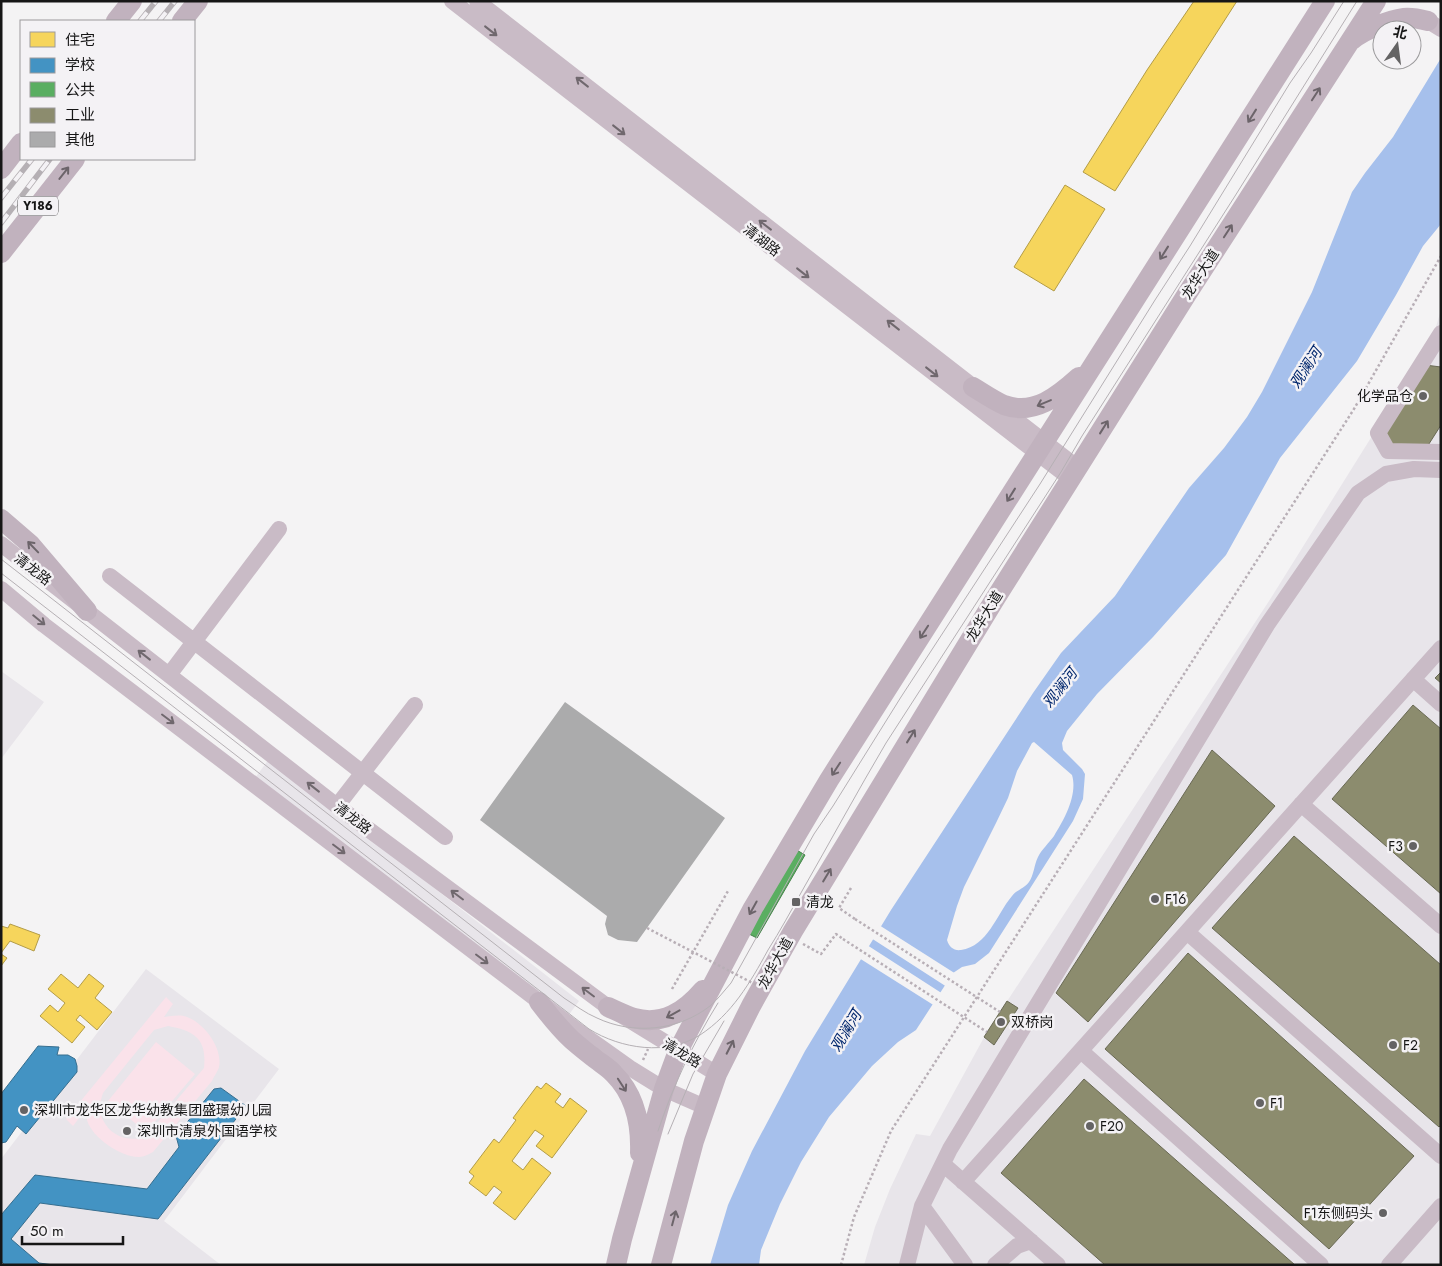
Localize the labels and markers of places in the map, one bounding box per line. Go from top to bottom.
place label: 化学品仓 [1357,386,1413,406]
marker: 化学品仓 [1417,390,1429,402]
place label: F3 [1388,836,1403,856]
marker: F3 [1407,840,1419,852]
place label: F16 [1165,889,1186,909]
place label: 清龙 [806,892,834,912]
marker: F16 [1149,893,1161,905]
marker: 清龙 [790,896,802,908]
place label: 双桥岗 [1011,1012,1053,1032]
marker: 双桥岗 [995,1016,1007,1028]
place label: F2 [1403,1035,1418,1055]
marker: F2 [1387,1039,1399,1051]
place label: F1 [1270,1093,1283,1113]
marker: F1 [1254,1097,1266,1109]
place label: 深圳市龙华区龙华幼教集团盛璟幼儿园 [34,1100,272,1120]
marker: 深圳市龙华区龙华幼教集团盛璟幼儿园 [18,1104,30,1116]
place label: F20 [1100,1116,1123,1136]
marker: F20 [1084,1120,1096,1132]
place label: 深圳市清泉外国语学校 [137,1121,277,1141]
marker: 深圳市清泉外国语学校 [121,1125,133,1137]
place label: F1东侧码头 [1304,1203,1373,1223]
marker: F1东侧码头 [1377,1207,1389,1219]

